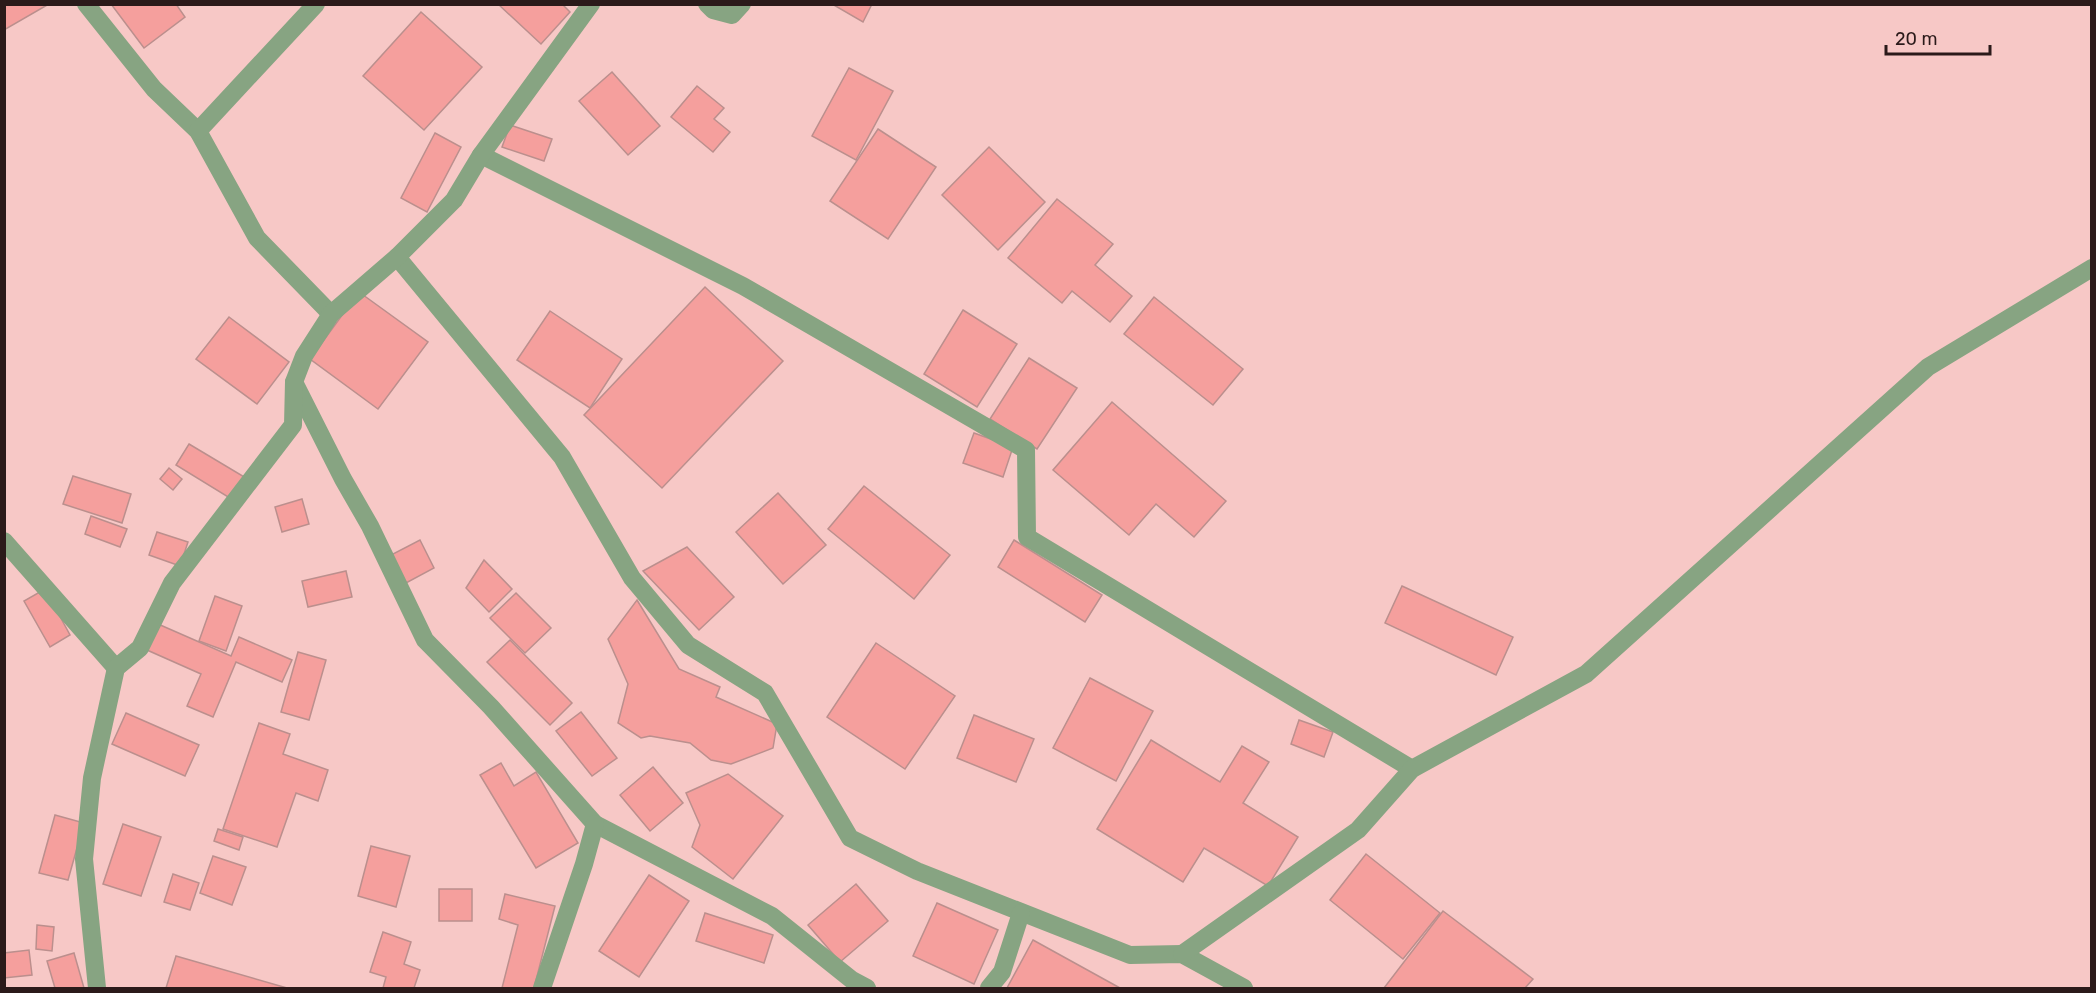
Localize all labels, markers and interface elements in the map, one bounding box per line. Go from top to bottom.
scale bar [1886,18,1990,56]
text: 20 m [1895,28,1937,50]

